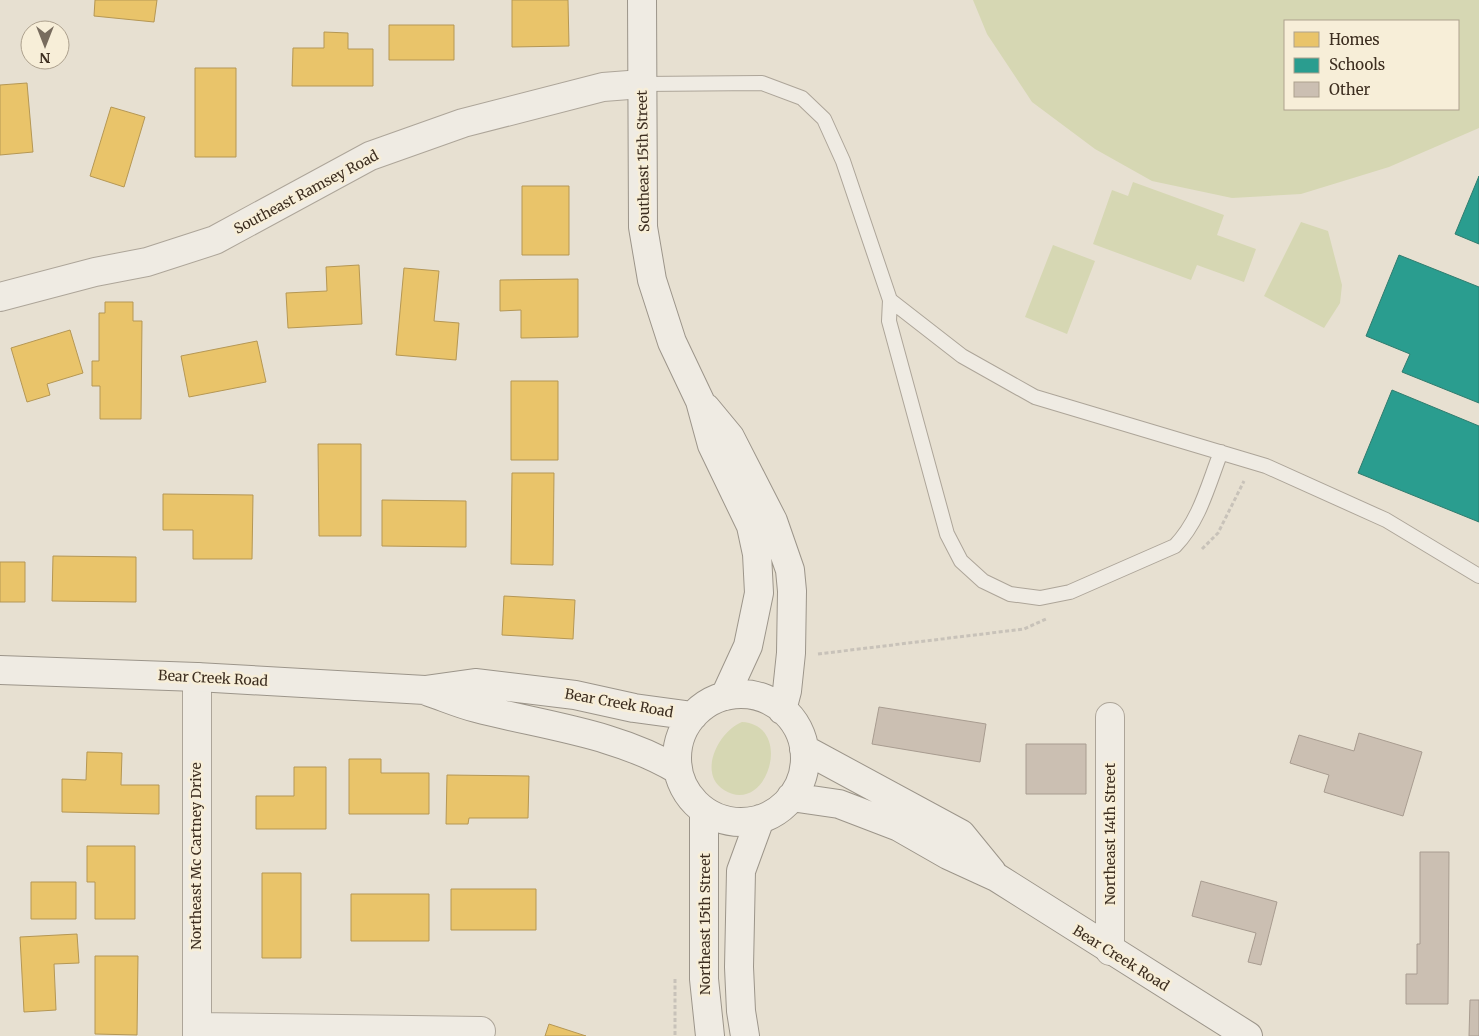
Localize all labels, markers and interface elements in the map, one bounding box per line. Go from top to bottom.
north arrow [20,20,70,70]
legend [1284,20,1459,110]
text: Homes [1329,30,1380,49]
text: N [39,49,51,67]
text: Schools [1329,55,1385,74]
text: Other [1329,80,1371,99]
street label: Southeast 15th Street [633,89,653,232]
street label: Southeast Ramsey Road [231,146,382,238]
street label: Bear Creek Road [158,666,269,690]
street label: Bear Creek Road [563,685,675,722]
street label: Northeast Mc Cartney Drive [187,762,205,950]
street label: Northeast 14th Street [1101,762,1119,905]
street label: Northeast 15th Street [696,853,714,995]
street label: Bear Creek Road [1070,921,1173,995]

